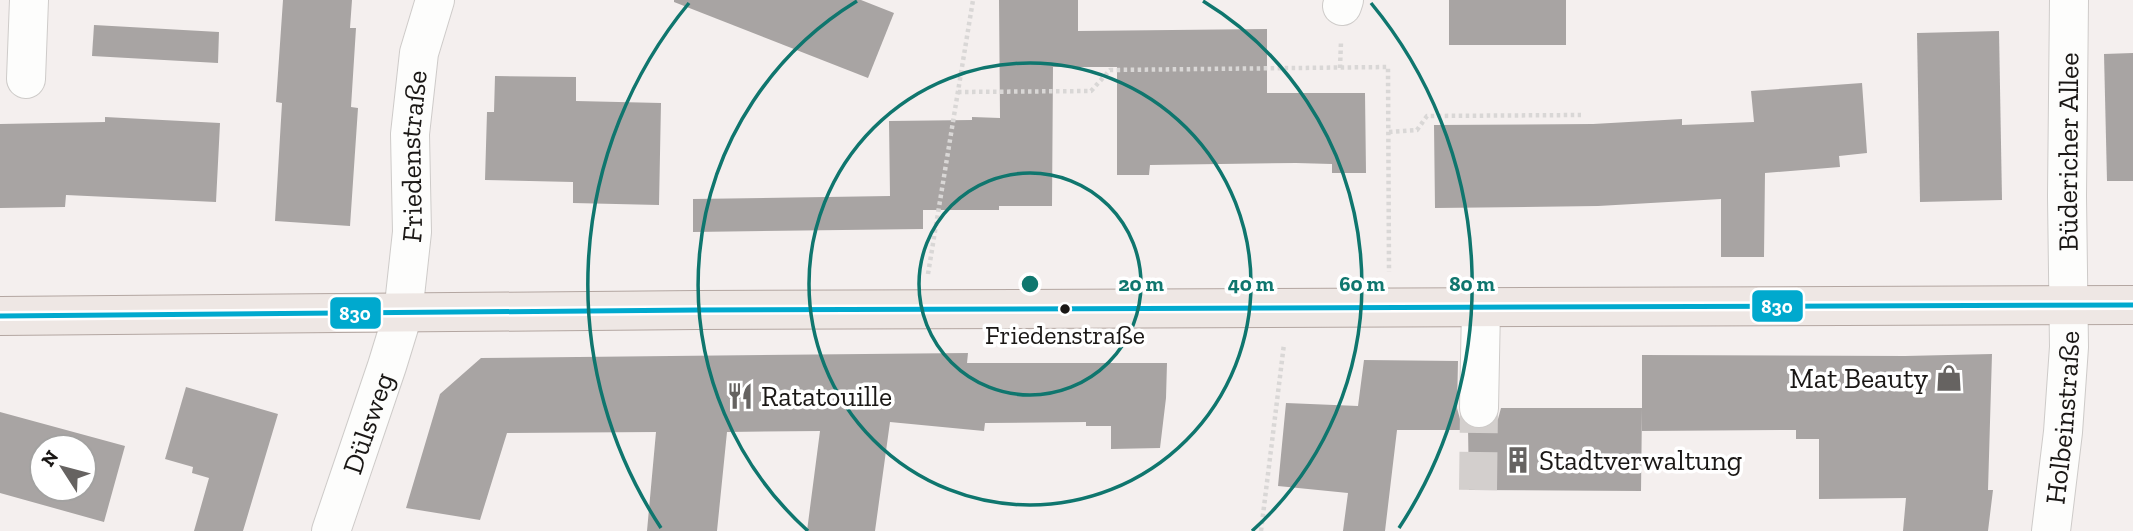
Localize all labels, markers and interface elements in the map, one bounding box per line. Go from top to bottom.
street label: Büdericher Allee [2050,52,2085,252]
street label: Friedenstraße [393,69,433,244]
text: 20 m [1118,271,1164,296]
text: 40 m [1228,271,1275,296]
text: 60 m [1339,271,1385,296]
text: 80 m [1449,271,1495,296]
centre of rings [1018,272,1042,296]
line badge: 830 [1751,289,1804,323]
text: 830 [1761,295,1793,318]
line badge: 830 [329,296,382,330]
text: 830 [339,302,371,325]
marker: Friedenstraße [1058,302,1072,316]
place label: Friedenstraße [985,319,1145,351]
street label: Holbeinstraße [2038,331,2086,506]
place label: Mat Beauty [1789,362,1929,395]
shop icon: Mat Beauty [1934,363,1964,393]
street label: Dülsweg [335,368,400,478]
place label: Ratatouille [761,380,892,413]
restaurant icon: Ratatouille [725,381,755,411]
north arrow [28,433,98,503]
place label: Stadtverwaltung [1539,444,1742,477]
building icon: Stadtverwaltung [1503,445,1533,475]
text: N [36,446,63,471]

